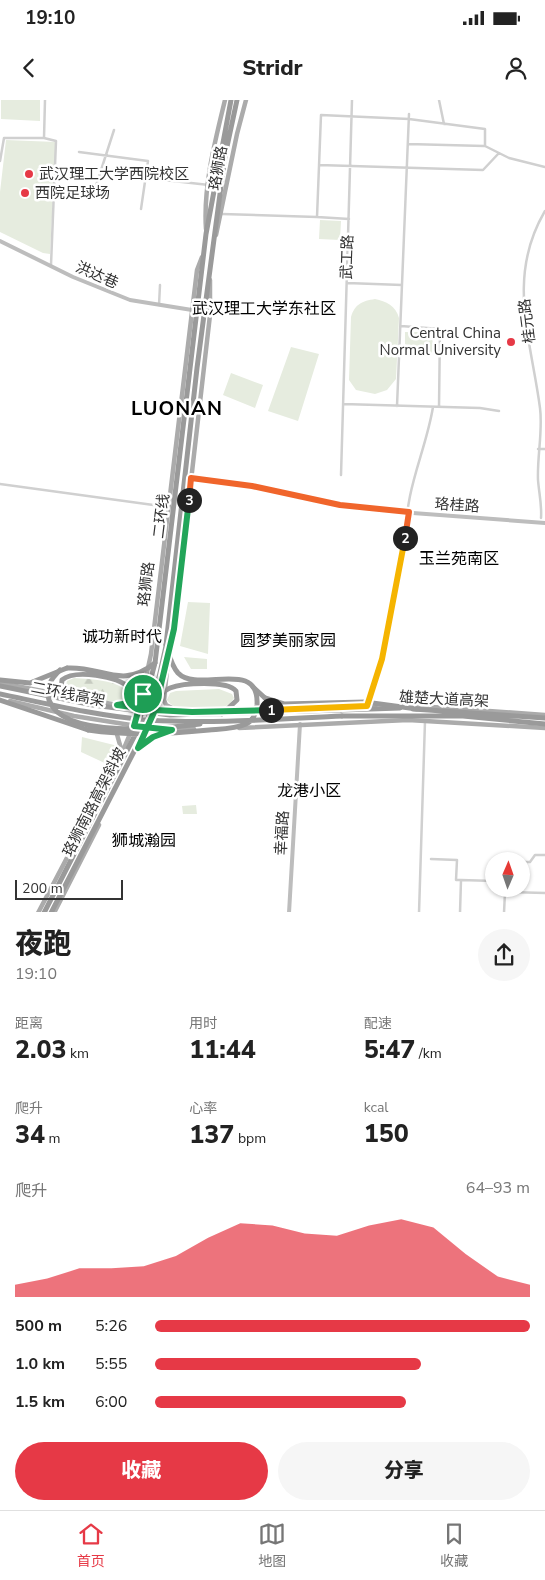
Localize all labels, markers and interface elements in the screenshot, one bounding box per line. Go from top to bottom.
text: 19:10 [25,5,75,31]
text: Stridr [242,53,303,83]
icon: back [15,54,43,82]
icon: person [502,54,530,82]
street label: 珞狮路 [204,144,232,192]
place label: 武汉理工大学西院校区 [39,164,189,184]
marker: 武汉理工大学西院校区 [23,168,35,180]
place label: 西院足球场 [35,183,110,203]
marker: 西院足球场 [19,187,31,199]
street label: 武工路 [336,234,358,280]
street label: 洪达巷 [72,257,122,293]
street label: 桂元路 [514,297,540,345]
district label: 武汉理工大学东社区 [192,298,336,320]
place label: Central China Normal University [380,323,501,360]
marker: Central China Normal University [505,336,517,348]
district label: LUONAN [131,395,223,422]
pin: 3 [176,488,202,512]
text: 3 [185,491,194,510]
street label: 二环线 [148,492,174,540]
street label: 珞桂路 [434,493,480,517]
pin: 2 [392,526,418,550]
text: 2 [401,529,410,548]
district label: 玉兰苑南区 [419,548,499,570]
street label: 珞狮路 [133,560,159,608]
district label: 诚功新时代 [82,626,162,648]
district label: 圆梦美丽家园 [240,630,336,652]
pin [122,673,164,715]
street label: 二环线高架 [29,677,107,711]
icon: arrive [129,680,157,708]
street label: 雄楚大道高架 [399,687,489,711]
pin: 1 [258,698,284,722]
text: 1 [267,701,276,720]
street label: 珞狮南路高架斜坡 [58,744,130,860]
district label: 龙港小区 [277,780,341,802]
street label: 幸福路 [271,810,293,856]
district label: 狮城瀚园 [112,830,176,852]
north arrow [485,852,530,898]
map controls [485,852,530,897]
scale bar [15,878,122,901]
text: 200 m [22,879,63,898]
text: 夜跑 [15,925,71,963]
button: share [478,929,530,981]
text: 19:10 [15,963,57,985]
text: 距离 [15,1014,43,1033]
text: 用时 [189,1014,217,1033]
text: 配速 [364,1014,392,1033]
text: 2.03 [15,1033,67,1067]
text: 11:44 [189,1033,256,1067]
text: 5:47 [364,1033,415,1067]
text: km [67,1044,89,1063]
text: /km [415,1044,442,1063]
text: kcal [364,1098,388,1117]
text: 爬升 [15,1099,43,1118]
text: 心率 [189,1099,217,1118]
text: 150 [364,1117,409,1151]
text: 34 [15,1118,45,1152]
text: 137 [189,1118,234,1152]
text: m [45,1129,61,1148]
text: bpm [234,1129,266,1148]
text: 64–93 m [466,1177,530,1199]
text: 爬升 [15,1180,47,1202]
text: 500 m [15,1315,62,1337]
text: 5:26 [95,1315,127,1337]
text: 1.0 km [15,1353,65,1375]
text: 5:55 [95,1353,127,1375]
text: 1.5 km [15,1391,65,1413]
text: 6:00 [95,1391,127,1413]
button: 收藏 [15,1442,268,1500]
button: 分享 [278,1442,530,1500]
tab: 首页 [77,1520,105,1571]
tab: 地图 [258,1520,286,1571]
tab: 收藏 [440,1520,468,1571]

